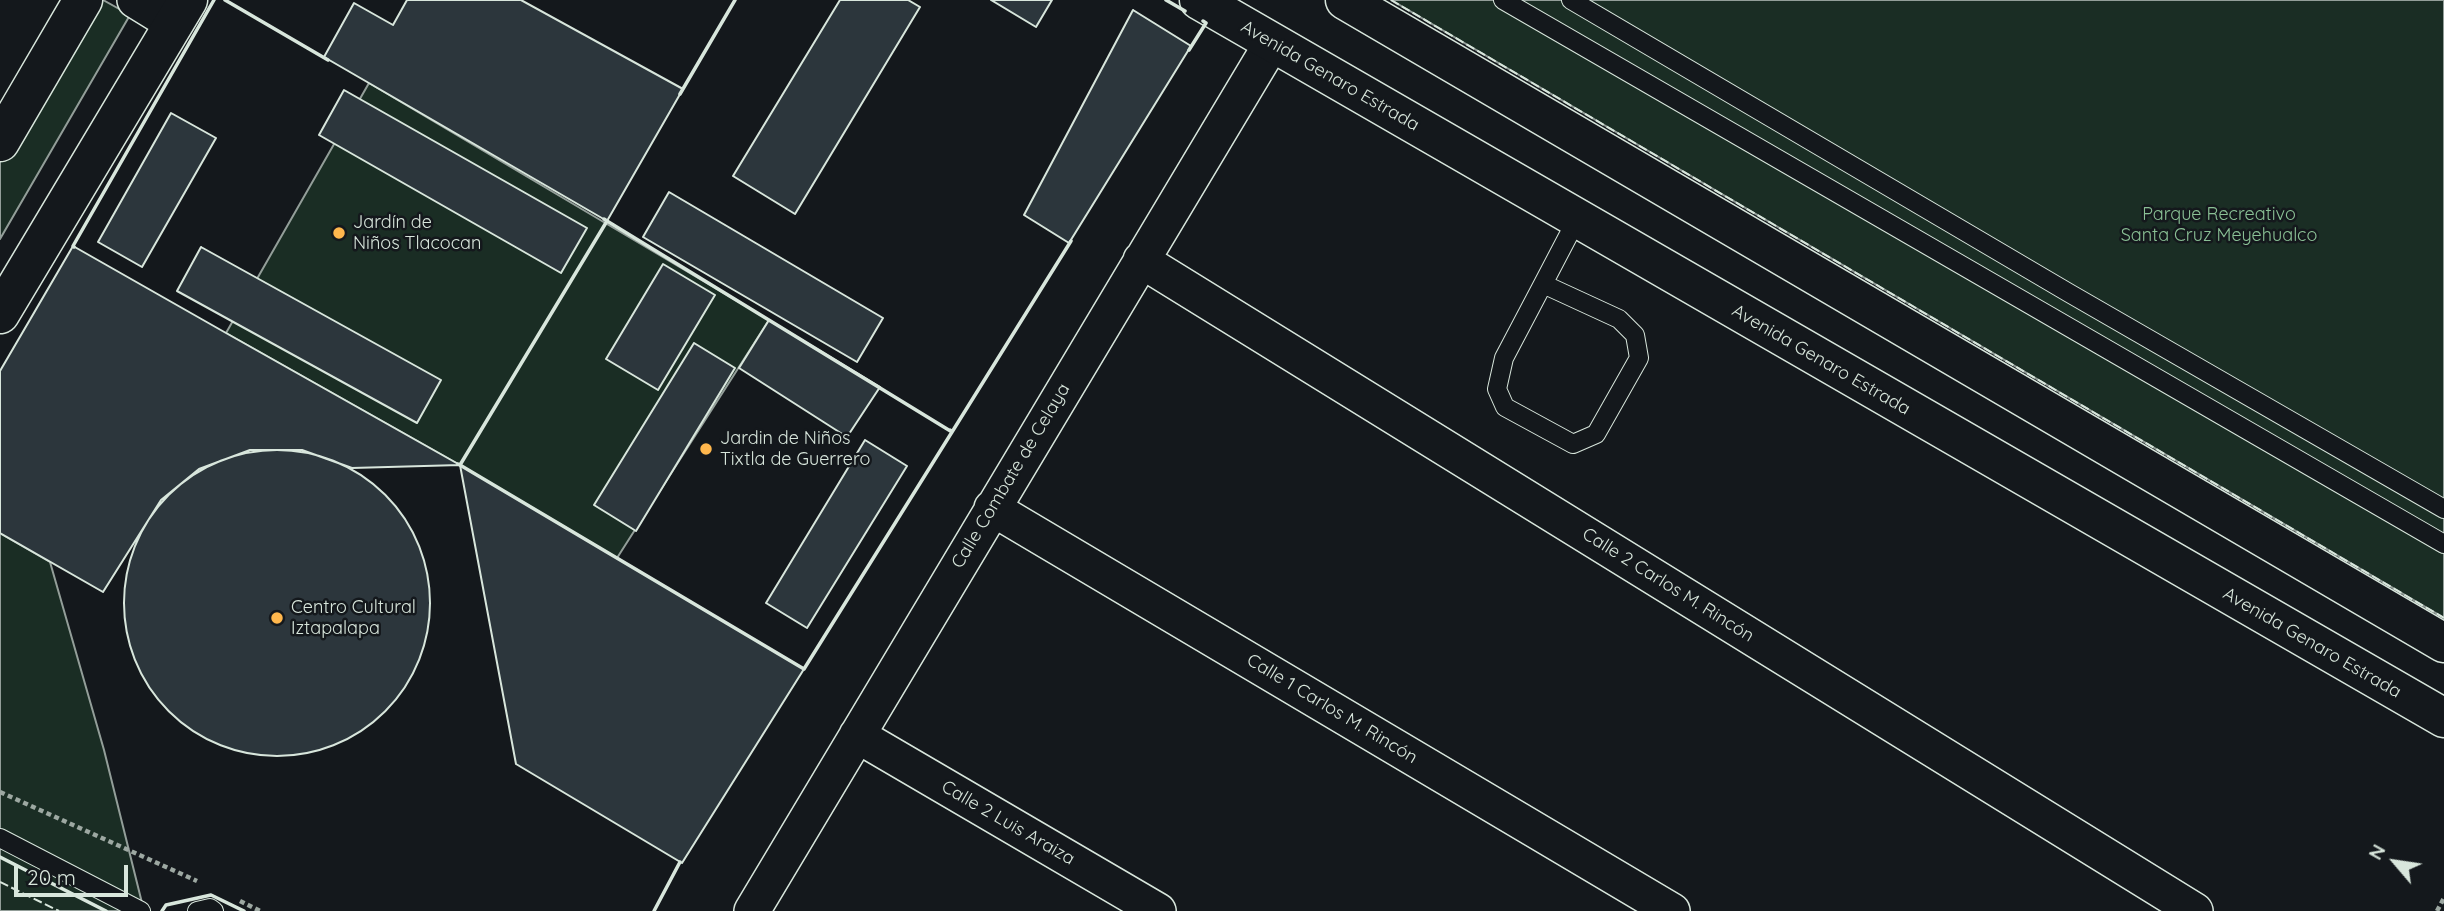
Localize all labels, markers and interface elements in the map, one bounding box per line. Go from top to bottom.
street label: Avenida Genaro Estrada [1237,16,1423,136]
park label: Parque Recreativo Santa Cruz Meyehualco [2121,204,2317,246]
place label: Jardín de Niños Tlacocan [353,212,481,255]
marker: Jardín de Niños Tlacocan [331,225,347,241]
street label: Avenida Genaro Estrada [1728,300,1914,420]
street label: Calle Combate de Celaya [947,380,1075,572]
place label: Jardin de Niños Tixtla de Guerrero [720,428,870,471]
marker: Jardin de Niños Tixtla de Guerrero [698,441,714,457]
street label: Calle 2 Carlos M. Rincón [1578,523,1758,647]
street label: Avenida Genaro Estrada [2219,583,2405,703]
place label: Centro Cultural Iztapalapa [291,597,416,640]
marker: Centro Cultural Iztapalapa [269,610,285,626]
street label: Calle 1 Carlos M. Rincón [1243,649,1421,769]
street label: Calle 2 Luis Araiza [937,776,1079,870]
north arrow [2360,827,2430,897]
text: N [2363,840,2391,864]
scale bar [18,852,131,896]
text: 20 m [27,864,76,890]

